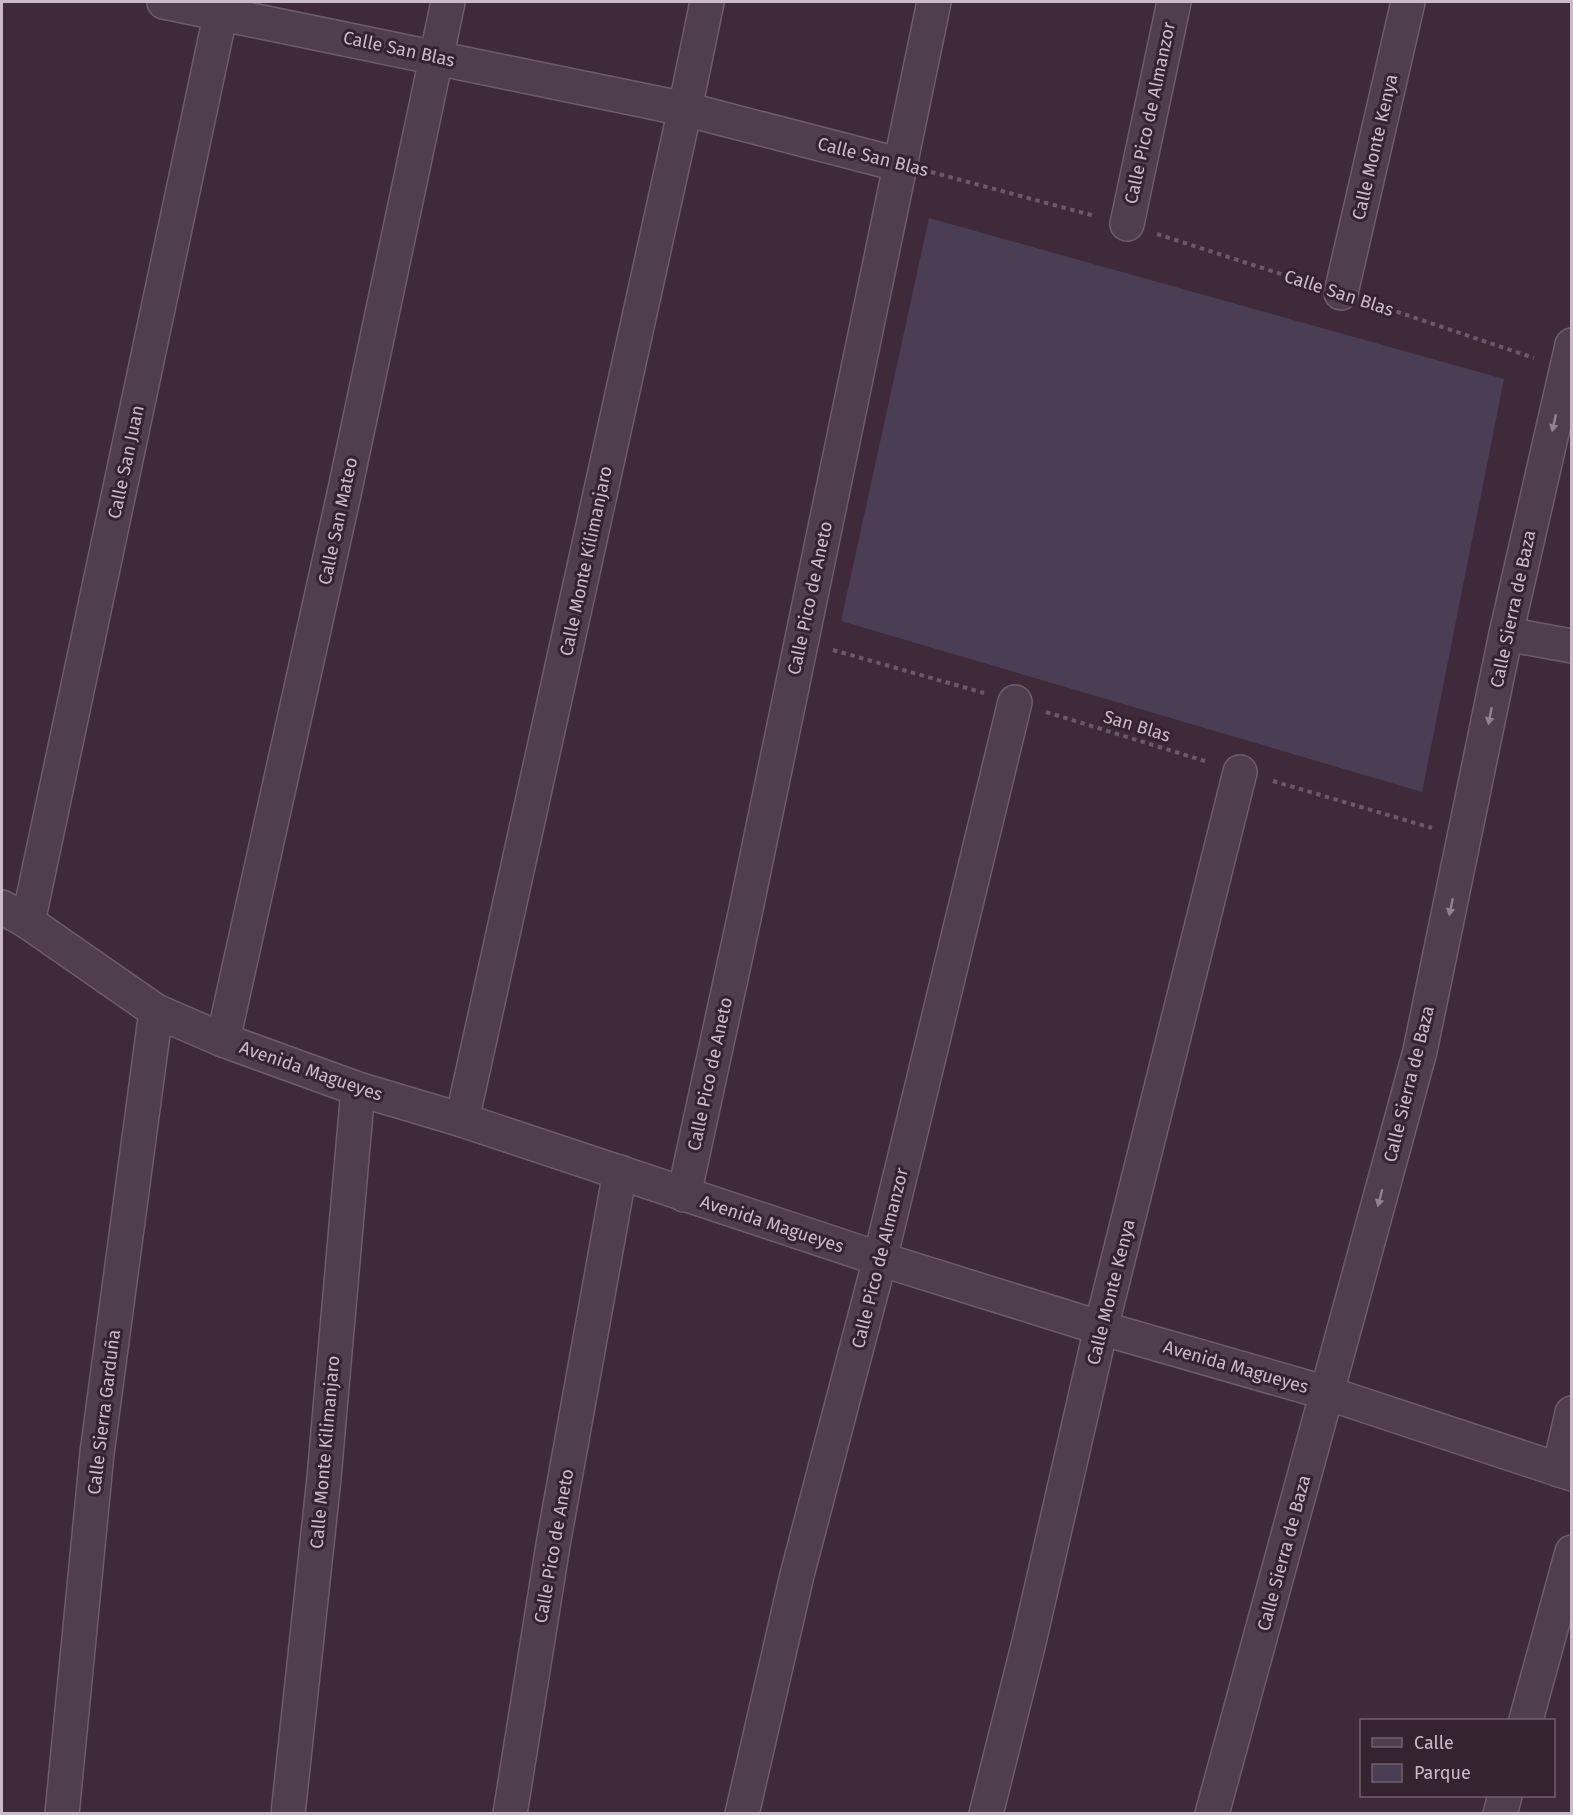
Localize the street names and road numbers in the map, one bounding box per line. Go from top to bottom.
street label: Calle Pico de Almanzor [1120,20,1180,206]
street label: Calle San Blas [341,26,457,72]
street label: Calle Monte Kenya [1347,72,1403,222]
street label: Calle San Blas [815,133,931,181]
street label: Calle San Blas [1282,265,1396,321]
street label: Calle San Juan [103,403,149,521]
street label: Calle San Mateo [314,455,362,587]
street label: Calle Monte Kilimanjaro [555,464,617,658]
street label: Calle Pico de Aneto [783,519,837,677]
street label: Calle Sierra de Baza [1486,528,1540,690]
street label: San Blas [1101,705,1173,747]
street label: Calle Pico de Aneto [683,995,737,1153]
street label: Calle Sierra de Baza [1379,1003,1439,1165]
street label: Avenida Magueyes [237,1036,385,1106]
street label: Calle Pico de Almanzor [847,1165,913,1351]
street label: Avenida Magueyes [697,1190,847,1258]
street label: Calle Monte Kenya [1082,1217,1140,1367]
street label: Calle Sierra Garduña [83,1328,125,1496]
street label: Avenida Magueyes [1161,1336,1311,1398]
street label: Calle Monte Kilimanjaro [306,1354,344,1550]
street label: Calle Pico de Aneto [530,1467,578,1625]
street label: Calle Sierra de Baza [1253,1473,1315,1633]

